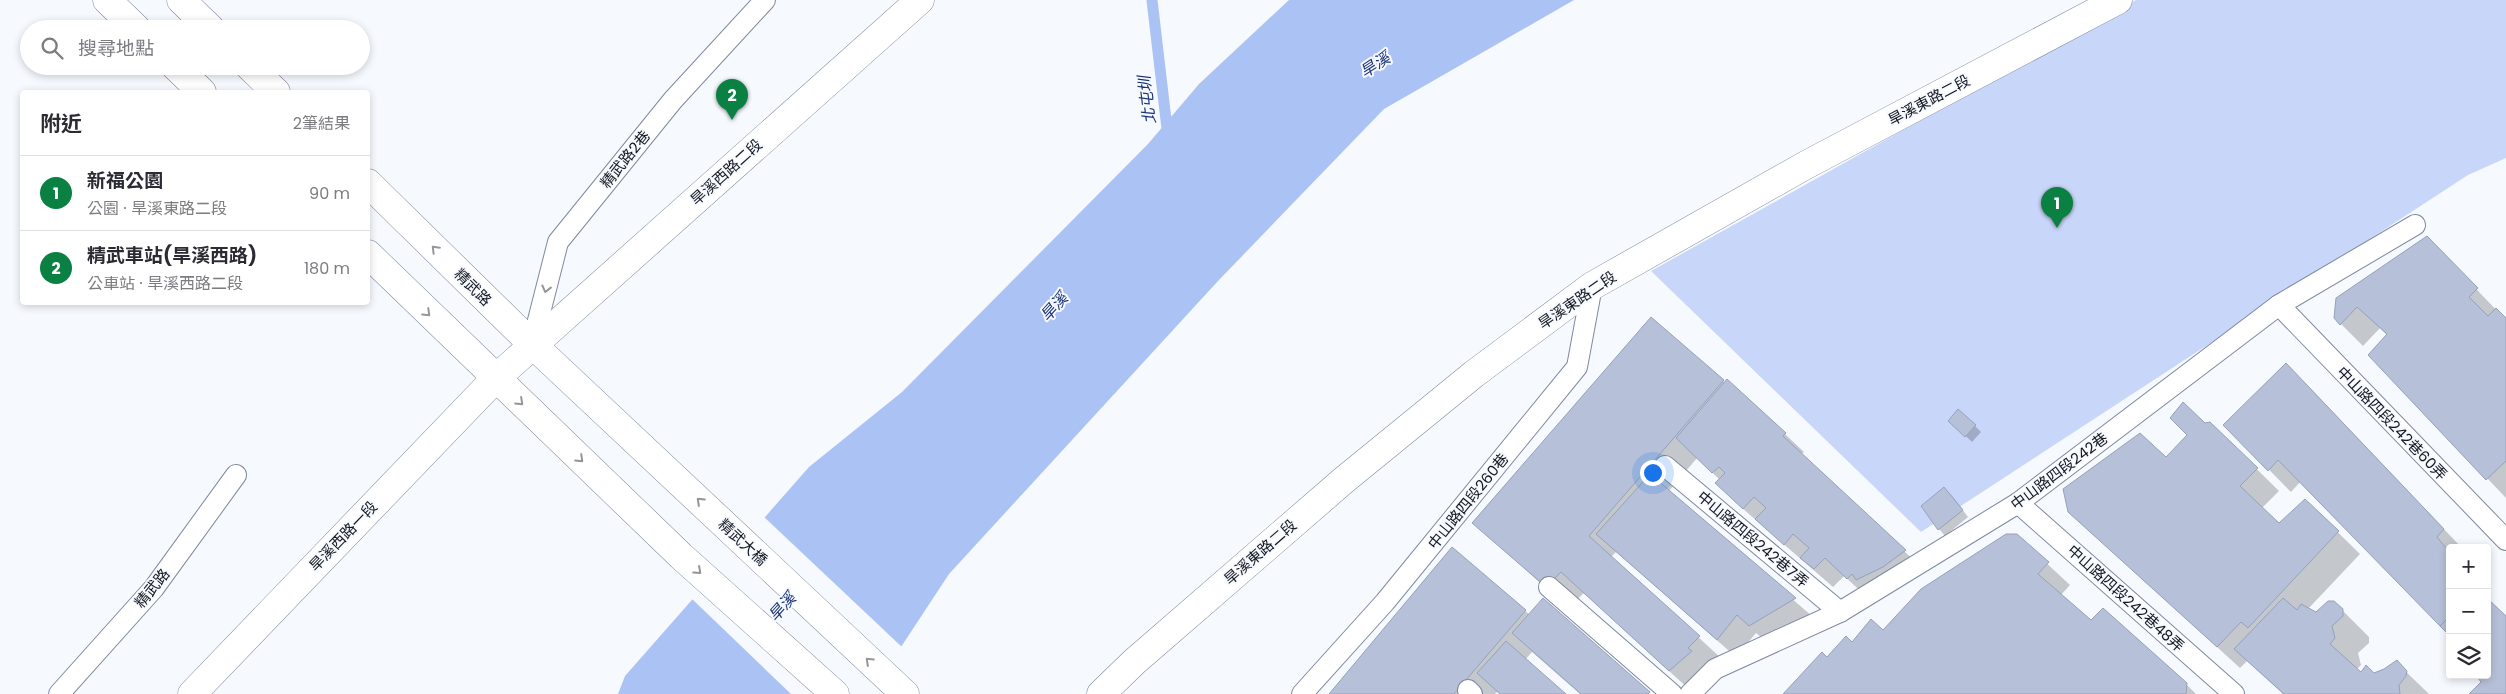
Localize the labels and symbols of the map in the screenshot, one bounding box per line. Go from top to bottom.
water label: 旱溪 [1355,46,1396,83]
street label: 旱溪東路二段 [1884,70,1974,130]
water label: 北屯圳 [1132,73,1161,125]
pin: 2 [716,79,748,120]
street label: 精武路2巷 [595,126,655,192]
street label: 旱溪西路二段 [686,134,766,210]
pin: 1 [2041,187,2073,228]
one-way arrow [431,246,440,255]
street label: 精武路 [450,264,496,310]
street label: 旱溪東路二段 [1534,266,1620,334]
one-way arrow [541,285,552,294]
water label: 旱溪 [1035,286,1075,327]
one-way arrow [422,307,431,316]
street label: 中山路四段242巷60弄 [2332,362,2452,484]
one-way arrow [515,396,524,405]
street label: 中山路四段242巷 [2006,428,2112,514]
street label: 中山路四段260巷 [1423,449,1513,553]
one-way arrow [575,453,584,462]
your location [1640,460,1666,486]
street label: 中山路四段242巷7弄 [1693,486,1813,592]
street label: 旱溪西路一段 [304,496,382,576]
one-way arrow [696,498,705,507]
street label: 精武大橋 [714,514,772,570]
street label: 旱溪東路二段 [1219,515,1301,589]
street label: 中山路四段242巷48弄 [2063,540,2189,656]
street label: 精武路 [130,564,174,612]
one-way arrow [693,565,702,574]
water label: 旱溪 [763,586,803,627]
one-way arrow [866,658,875,667]

